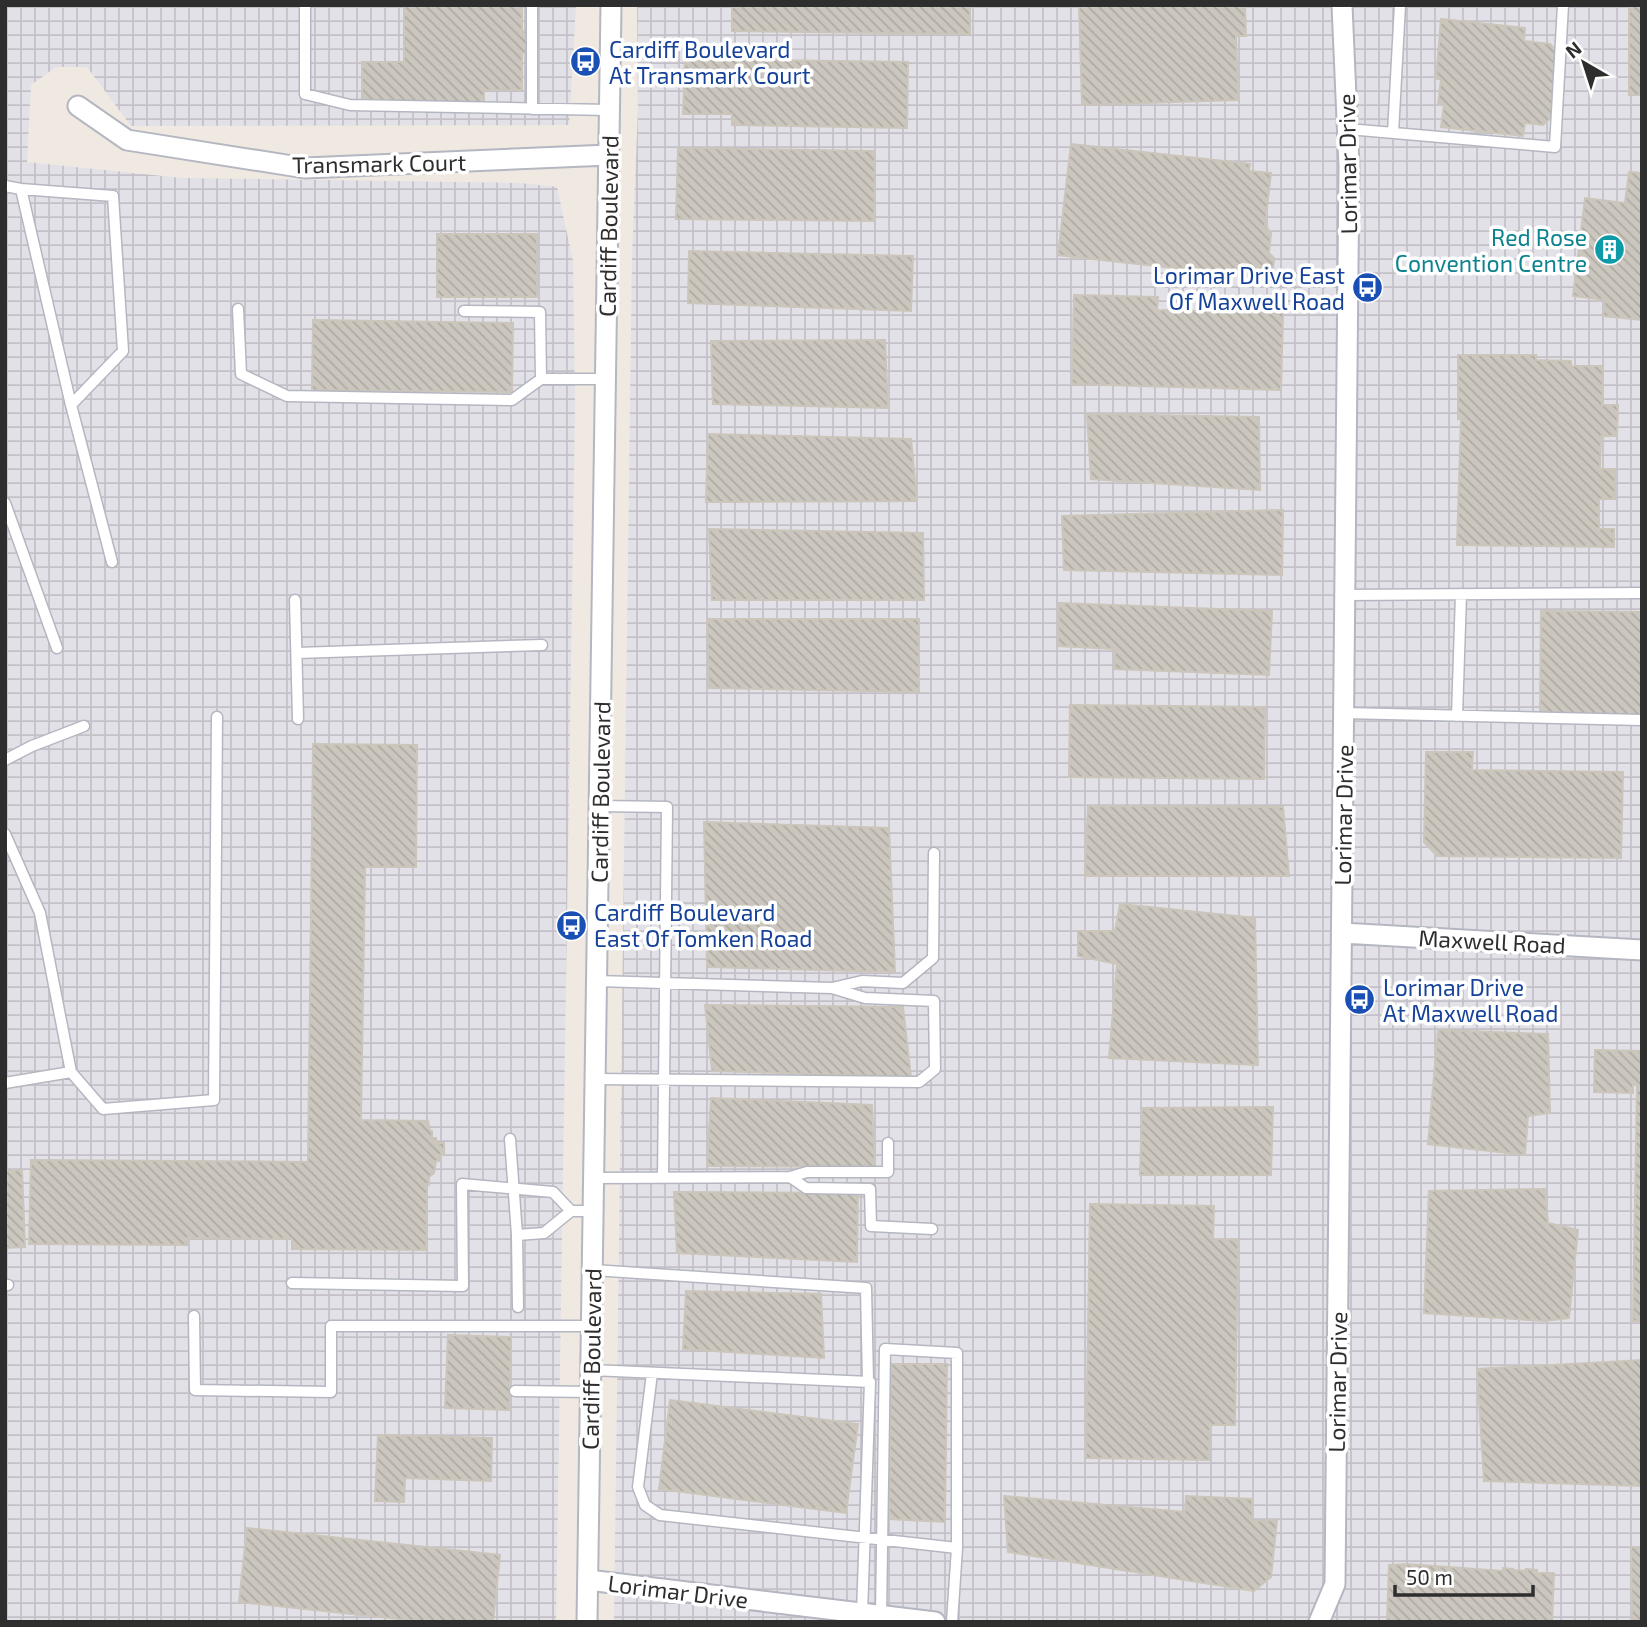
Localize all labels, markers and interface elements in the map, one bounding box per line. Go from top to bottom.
north arrow [1549,28,1619,98]
place label: Cardiff Boulevard At Transmark Court [609,35,811,89]
text: N [1560,36,1586,63]
bus stop icon: Cardiff Boulevard At Transmark Court [569,45,603,79]
street label: Lorimar Drive [1332,93,1362,235]
street label: Cardiff Boulevard [592,135,624,317]
street label: Transmark Court [292,147,466,179]
place label: Red Rose Convention Centre [1395,223,1587,277]
building icon: Red Rose Convention Centre [1593,233,1627,267]
place label: Lorimar Drive East Of Maxwell Road [1153,261,1345,315]
bus stop icon: Lorimar Drive East Of Maxwell Road [1351,271,1385,305]
street label: Cardiff Boulevard [584,701,616,883]
street label: Lorimar Drive [1328,744,1358,886]
place label: Cardiff Boulevard East Of Tomken Road [594,898,813,952]
bus stop icon: Cardiff Boulevard East Of Tomken Road [554,908,588,942]
street label: Maxwell Road [1418,923,1566,959]
place label: Lorimar Drive At Maxwell Road [1383,973,1558,1027]
bus stop icon: Lorimar Drive At Maxwell Road [1343,983,1377,1017]
street label: Cardiff Boulevard [575,1268,607,1450]
street label: Lorimar Drive [1322,1311,1352,1453]
scale bar [1395,1554,1533,1598]
text: 50 m [1406,1564,1453,1589]
street label: Lorimar Drive [606,1569,750,1613]

